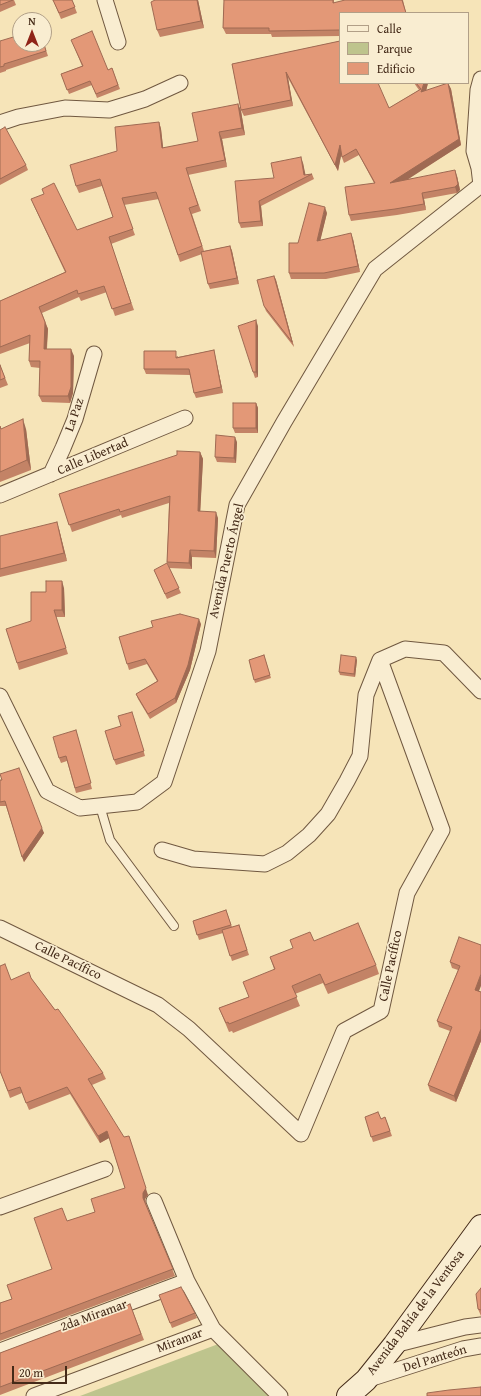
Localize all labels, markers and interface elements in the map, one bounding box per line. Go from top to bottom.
north arrow [12,12,52,52]
legend [339,12,469,84]
text: N [28,13,36,29]
text: Calle [377,20,402,37]
text: Parque [377,40,412,57]
text: Edificio [377,60,415,77]
street label: La Paz [62,396,88,434]
street label: Calle Libertad [55,435,131,479]
street label: Avenida Puerto Ángel [206,502,248,620]
street label: Calle Pacífico [376,929,406,1003]
street label: Calle Pacífico [32,938,104,984]
street label: Avenida Bahía de la Ventosa [364,1248,468,1378]
street label: 2da Miramar [58,1297,130,1335]
street label: Miramar [155,1325,205,1357]
street label: Del Panteón [401,1342,469,1376]
scale bar [14,1358,69,1384]
text: 20 m [19,1364,43,1381]

